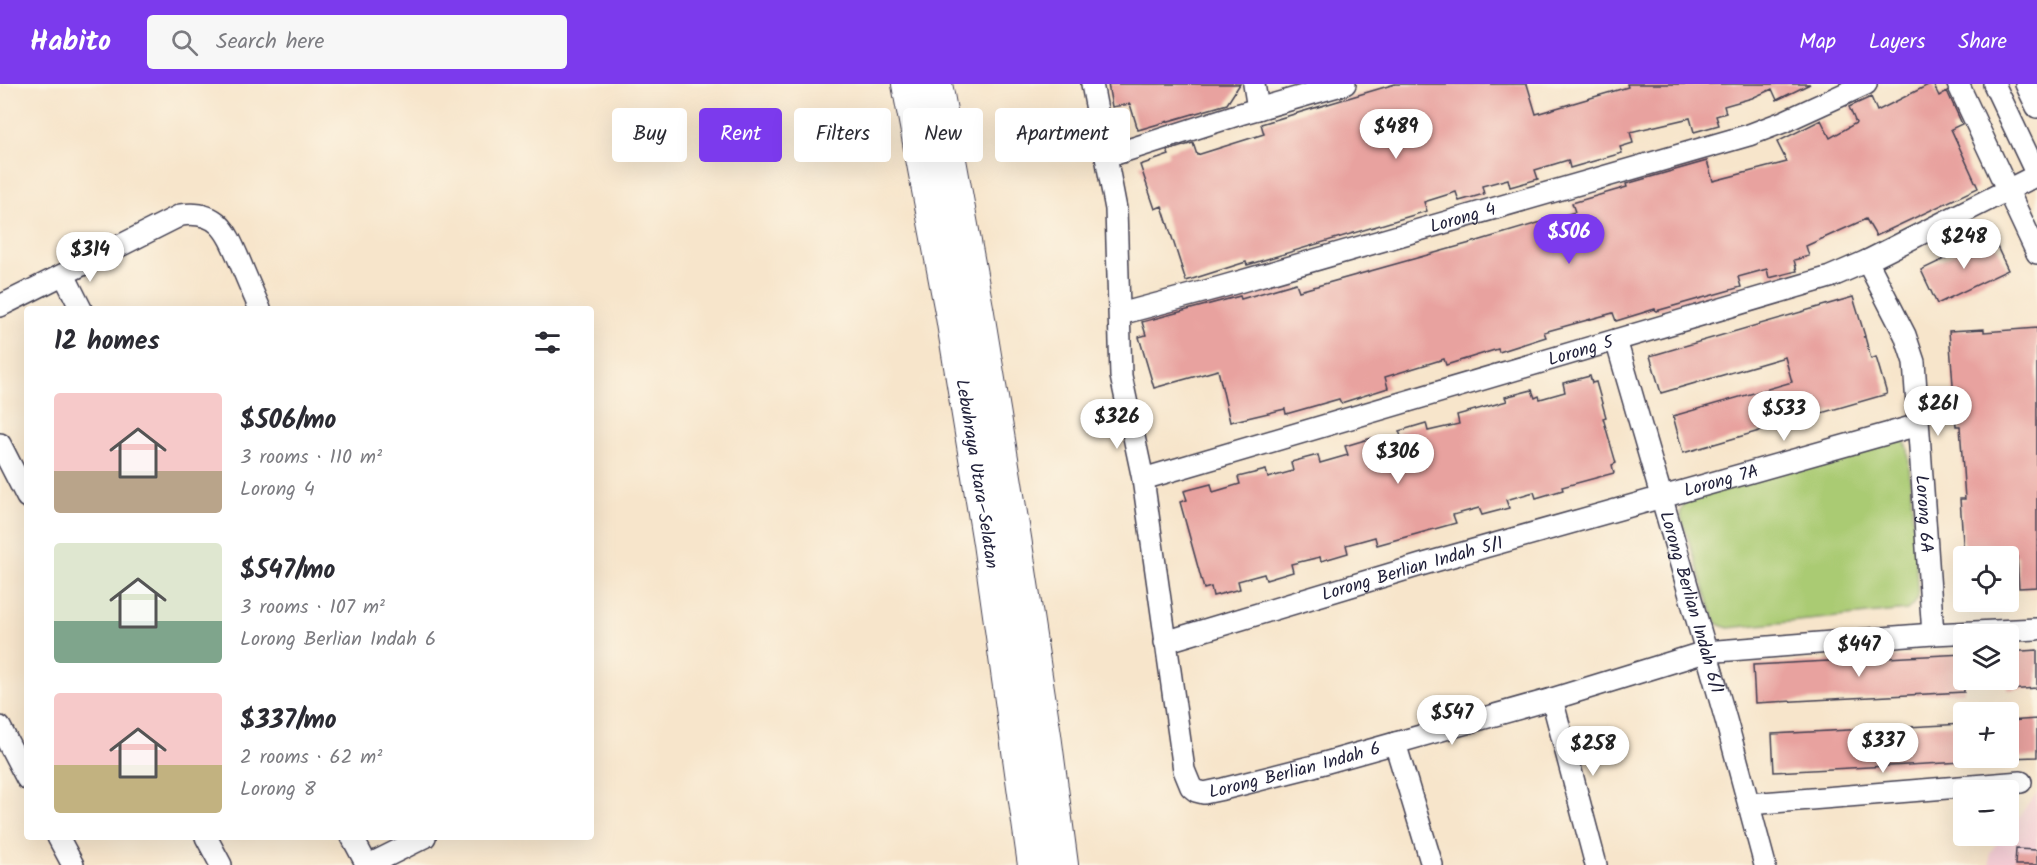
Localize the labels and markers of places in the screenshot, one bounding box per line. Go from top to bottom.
pin: $489 [1360,109,1432,160]
pin: $506 [1533,214,1605,265]
pin: $248 [1928,219,2000,270]
pin: $314 [54,232,126,283]
pin: $261 [1902,386,1974,437]
pin: $533 [1748,391,1820,442]
pin: $326 [1081,399,1153,450]
pin: $306 [1362,434,1434,485]
pin: $447 [1823,627,1895,678]
pin: $547 [1416,695,1488,746]
pin: $337 [1847,723,1919,774]
pin: $258 [1557,726,1629,777]

